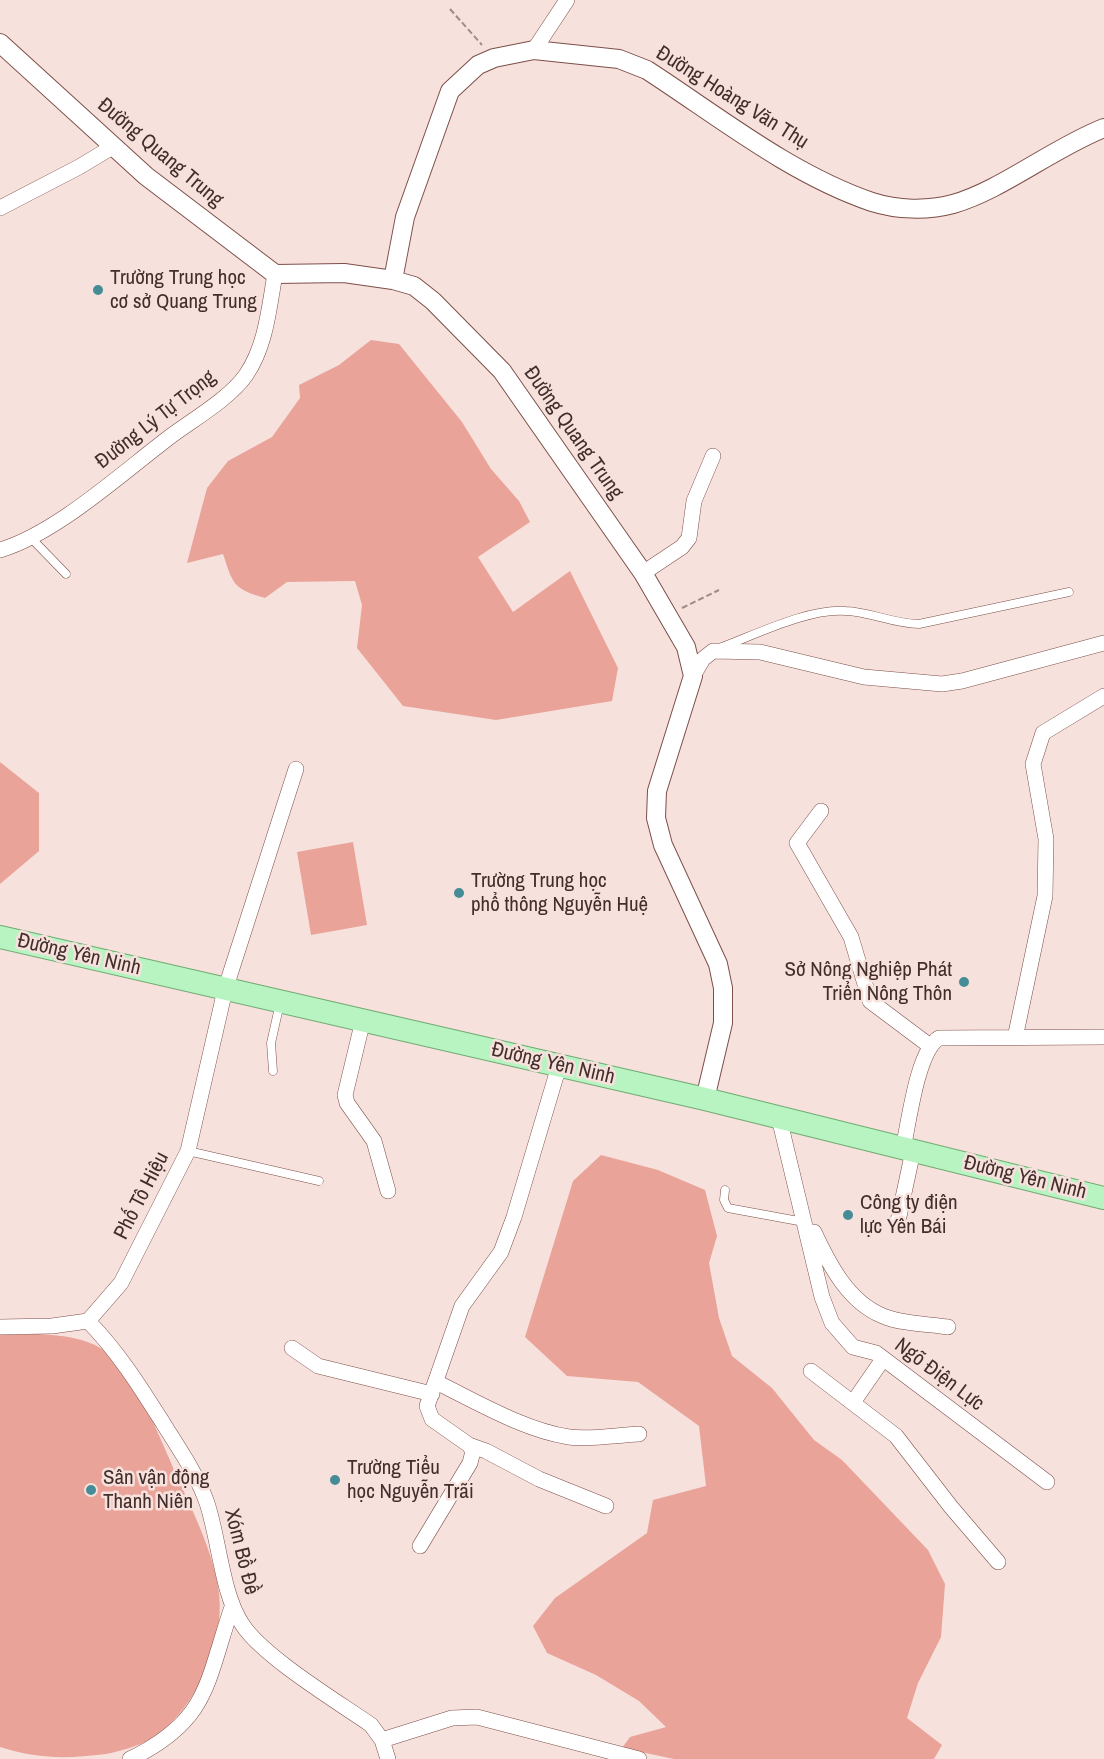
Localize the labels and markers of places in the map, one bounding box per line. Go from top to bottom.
place label: Trường Trung học cơ sở Quang Trung [110,265,257,315]
marker: Trường Trung học cơ sở Quang Trung [91,283,105,297]
place label: Trường Trung học phổ thông Nguyễn Huệ [471,868,648,918]
marker: Trường Trung học phổ thông Nguyễn Huệ [452,886,466,900]
place label: Sở Nông Nghiệp Phát Triển Nông Thôn [784,957,952,1007]
marker: Sở Nông Nghiệp Phát Triển Nông Thôn [957,975,971,989]
place label: Công ty điện lực Yên Bái [860,1190,958,1240]
marker: Công ty điện lực Yên Bái [841,1208,855,1222]
place label: Trường Tiểu học Nguyễn Trãi [347,1455,474,1505]
place label: Sân vận động Thanh Niên [103,1465,209,1515]
marker: Trường Tiểu học Nguyễn Trãi [328,1473,342,1487]
marker: Sân vận động Thanh Niên [84,1483,98,1497]

